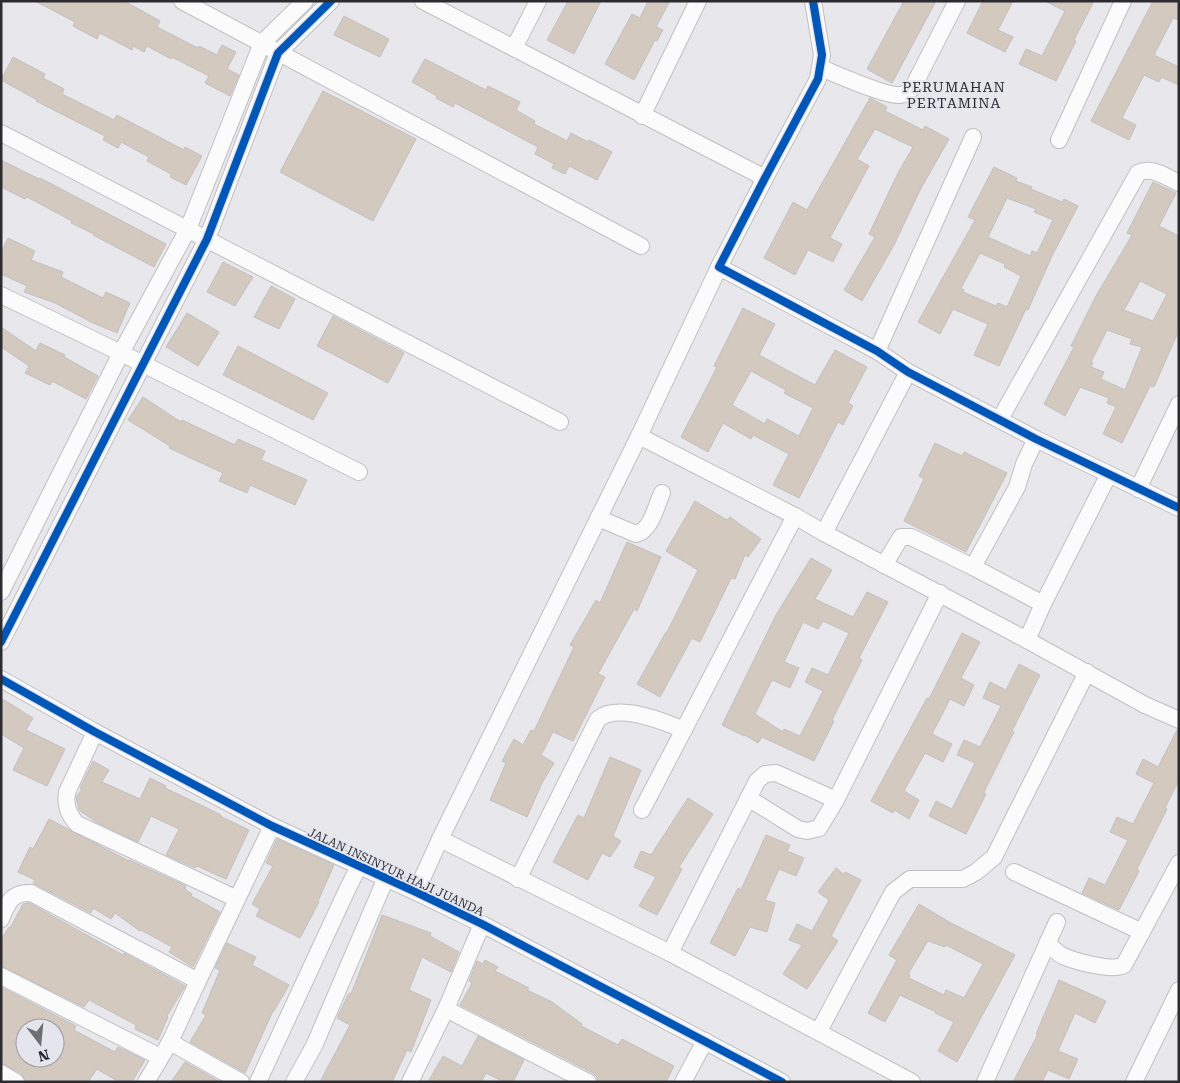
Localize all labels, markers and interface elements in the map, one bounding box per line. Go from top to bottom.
district label: PERUMAHAN PERTAMINA [902,79,1006,111]
street label: JALAN INSINYUR HAJI JUANDA [306,825,487,919]
north arrow [15,1018,65,1068]
text: N [36,1046,51,1065]

